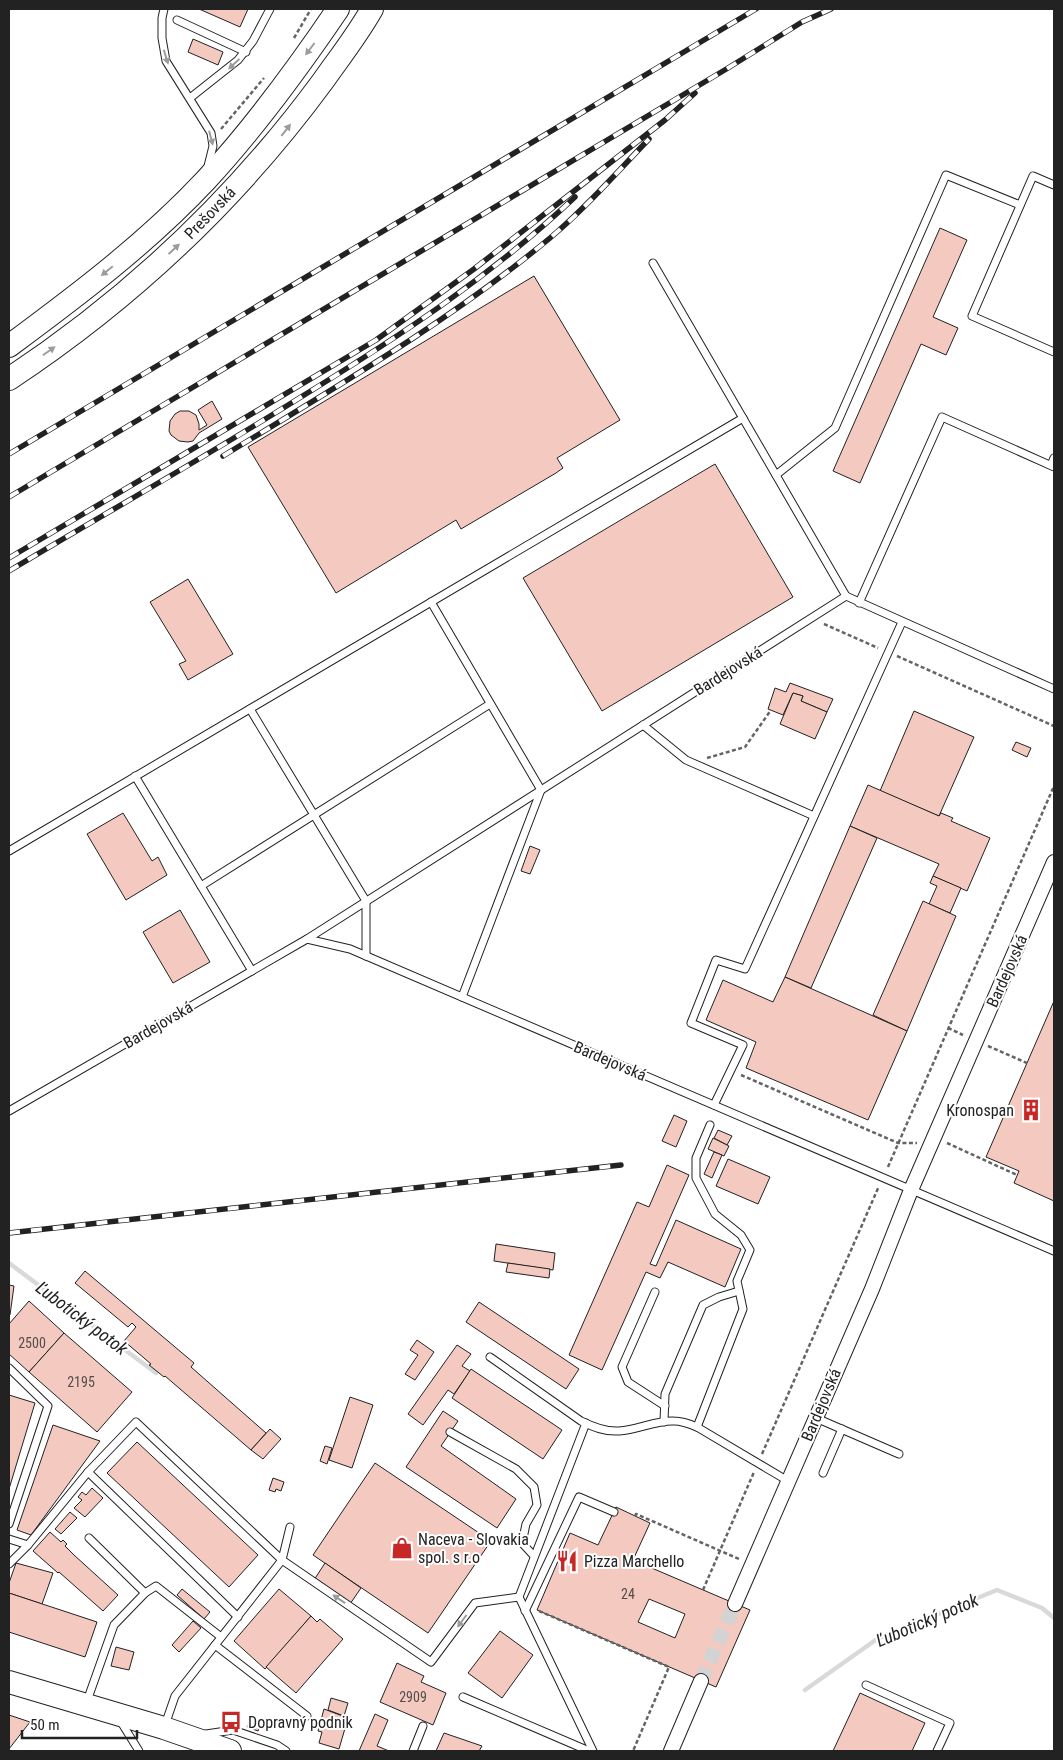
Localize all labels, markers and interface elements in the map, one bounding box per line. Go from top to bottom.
one-way arrow [305,42,315,56]
one-way arrow [163,49,171,64]
one-way arrow [229,58,241,70]
one-way arrow [280,124,291,137]
one-way arrow [207,130,215,145]
street label: Prešovská [180,183,240,243]
one-way arrow [168,243,180,255]
one-way arrow [100,266,113,277]
one-way arrow [42,346,55,357]
street label: Bardejovská [690,643,766,699]
street label: Bardejovská [983,932,1031,1010]
street label: Bardejovská [120,998,196,1052]
street label: Bardejovská [571,1037,649,1085]
building icon: Kronospan [1018,1097,1044,1123]
place label: Kronospan [946,1101,1014,1120]
water label: Ľubotický potok [32,1277,133,1360]
house number: 2500 [18,1335,46,1351]
street label: Bardejovská [797,1366,845,1444]
house number: 2195 [67,1374,95,1390]
place label: Naceva - Slovakia spol. s r.o [418,1530,529,1567]
shop icon: Naceva - Slovakia spol. s r.o [389,1535,415,1561]
restaurant icon: Pizza Marchello [554,1548,580,1574]
place label: Pizza Marchello [584,1552,684,1571]
house number: 24 [621,1586,635,1602]
water label: Ľubotický potok [873,1589,982,1651]
one-way arrow [332,1594,346,1604]
one-way arrow [456,1614,467,1627]
house number: 2909 [399,1689,427,1705]
scale bar [22,1708,138,1740]
bus stop icon: Dopravný podnik [218,1709,244,1735]
place label: Dopravný podnik [248,1713,353,1732]
text: 50 m [30,1716,60,1734]

